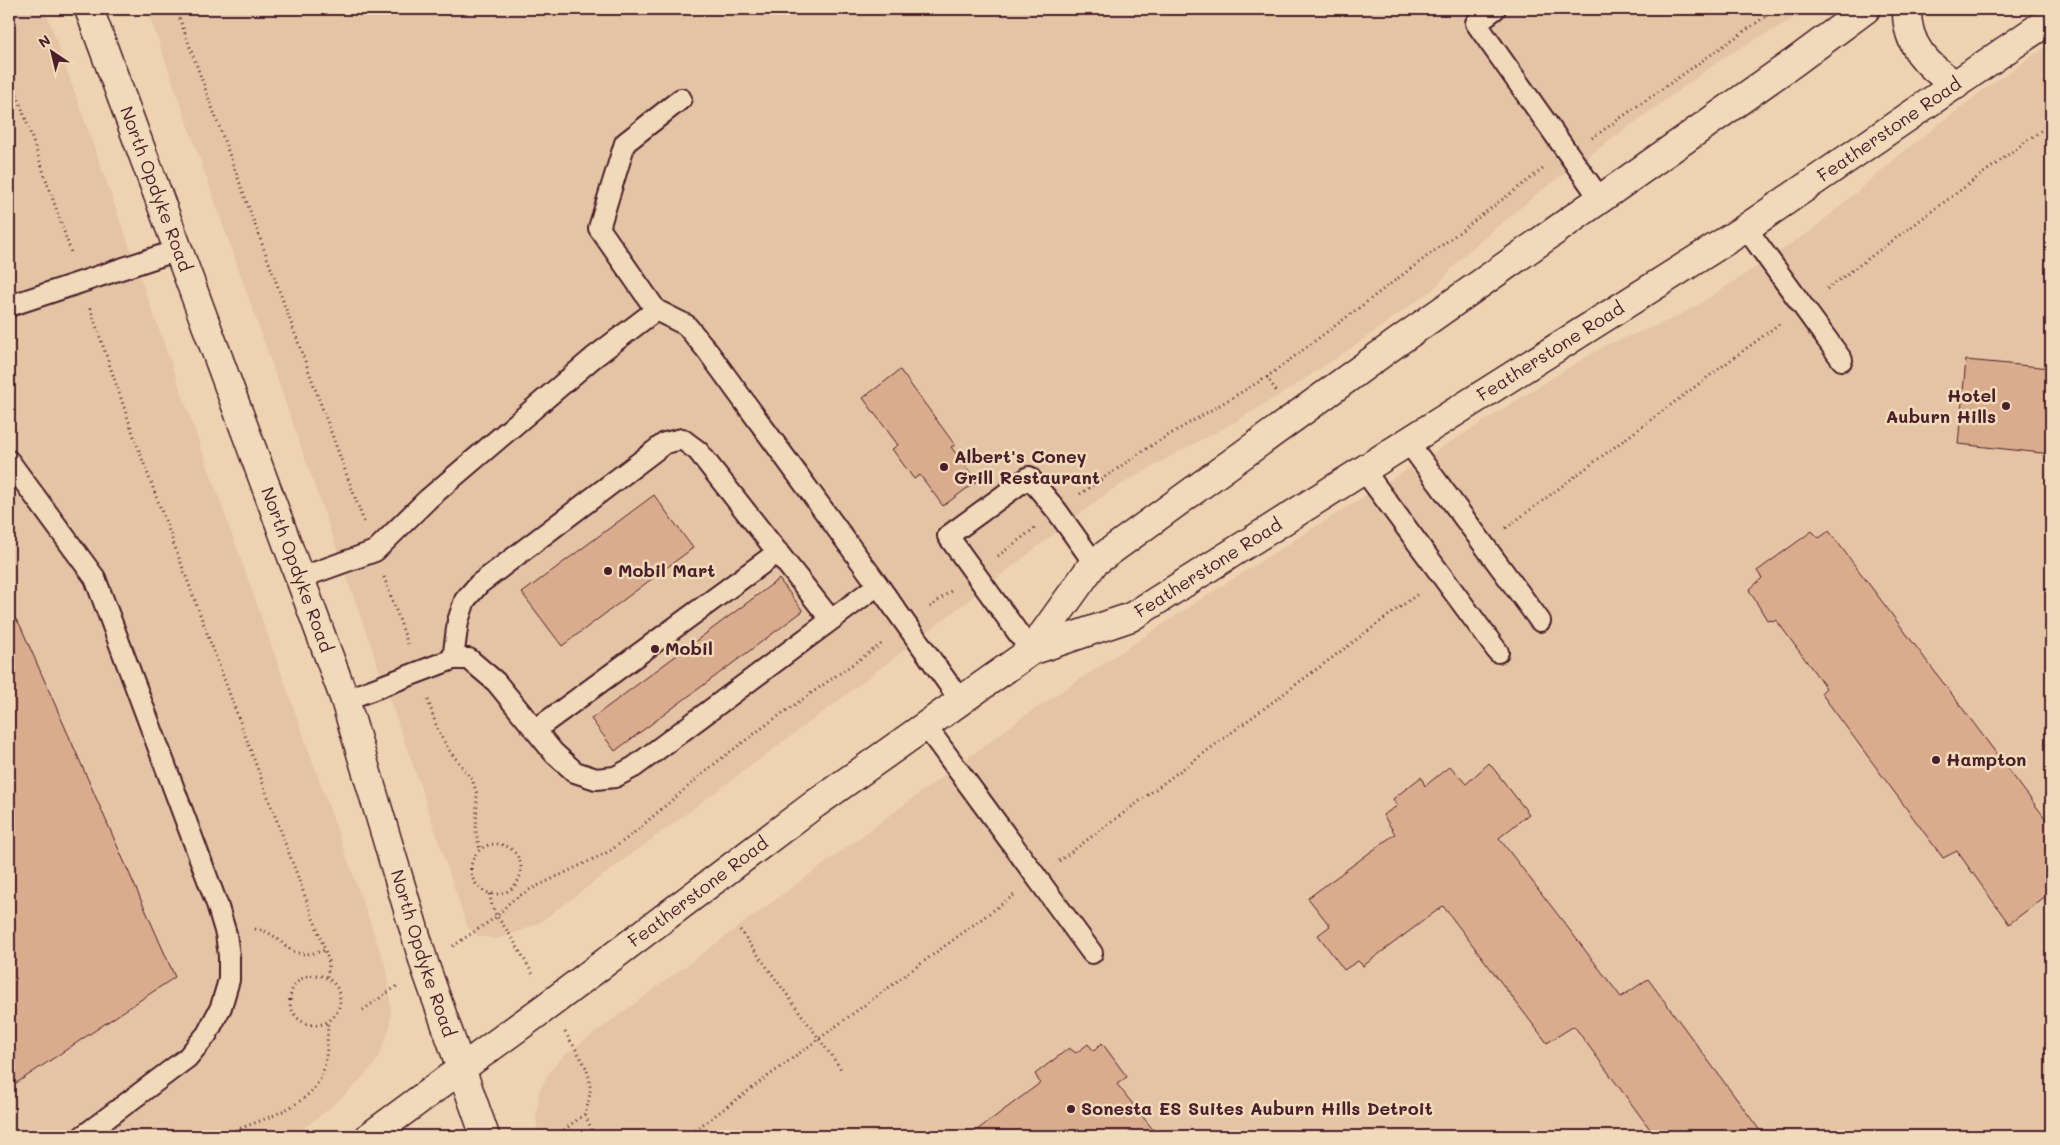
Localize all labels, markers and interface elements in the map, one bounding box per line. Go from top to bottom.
north arrow [28,28,78,78]
text: N [34,30,54,52]
street label: Featherstone Road [1812,71,1966,187]
street label: North Opdyke Road [115,103,198,275]
street label: Featherstone Road [1472,295,1628,406]
place label: Hotel Auburn Hills [1886,383,1996,428]
marker: Hotel Auburn Hills [2000,400,2012,412]
place label: Albert's Coney Grill Restaurant [954,444,1100,489]
marker: Albert's Coney Grill Restaurant [938,461,950,473]
street label: North Opdyke Road [256,483,339,655]
street label: Featherstone Road [1130,512,1286,623]
place label: Mobil Mart [618,558,715,582]
marker: Mobil Mart [602,565,614,577]
place label: Mobil [665,636,713,660]
marker: Mobil [649,643,661,655]
place label: Hampton [1946,747,2026,771]
marker: Hampton [1930,754,1942,766]
street label: Featherstone Road [623,831,773,952]
street label: North Opdyke Road [386,867,462,1040]
place label: Sonesta ES Suites Auburn Hills Detroit [1081,1096,1433,1120]
marker: Sonesta ES Suites Auburn Hills Detroit [1065,1103,1077,1115]

